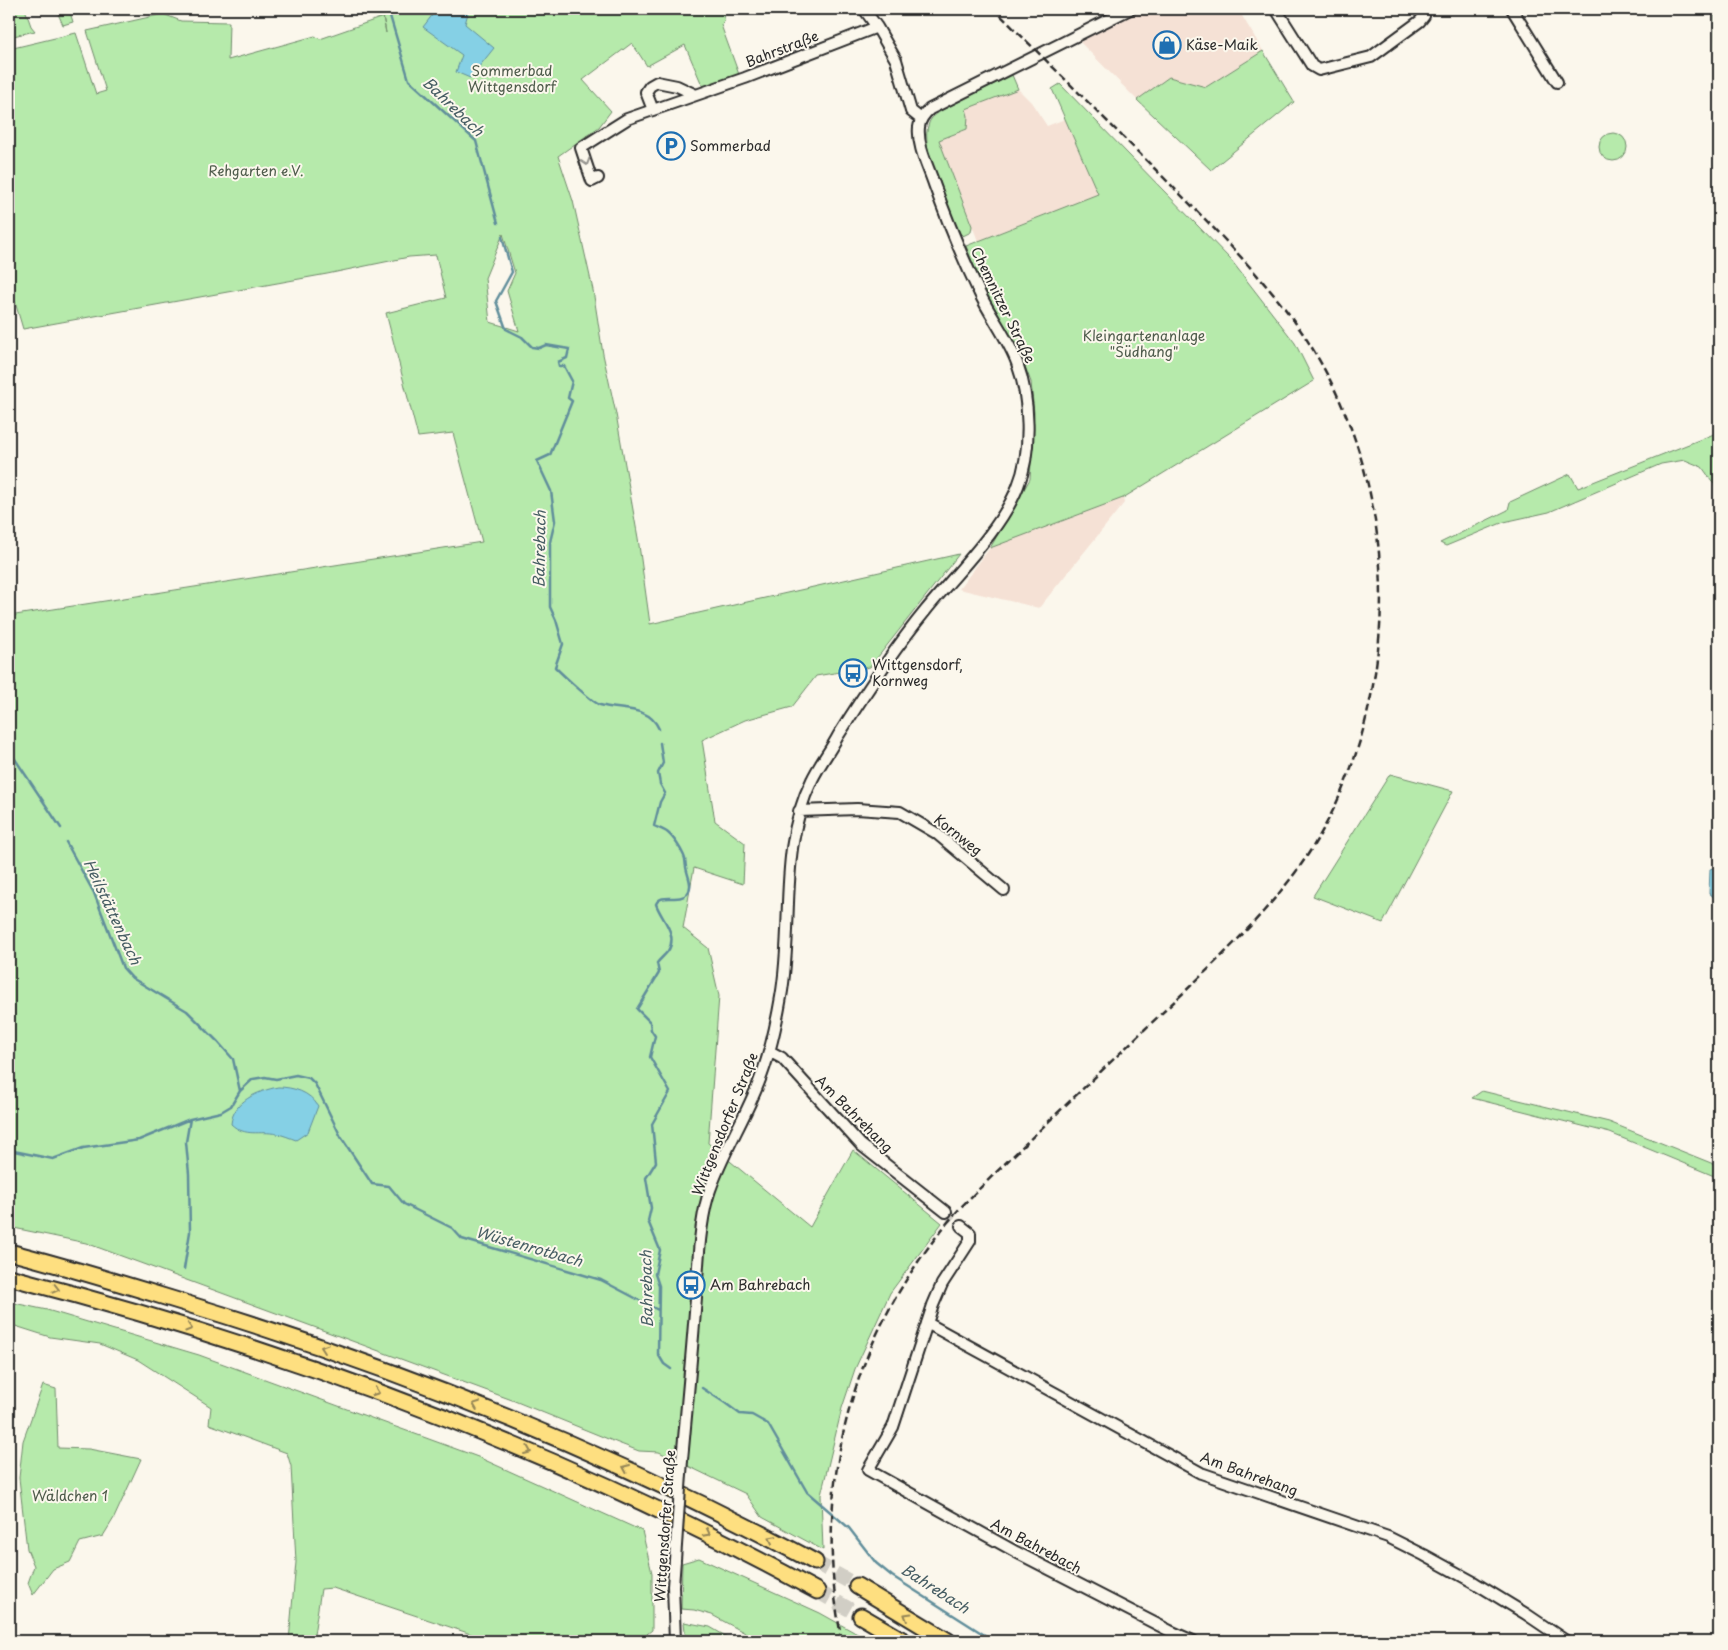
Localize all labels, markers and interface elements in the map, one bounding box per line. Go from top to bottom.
street label: Bahrstraße [742,25,821,72]
shop icon: Käse-Maik [1152,30,1182,60]
place label: Käse-Maik [1186,34,1258,55]
park label: Sommerbad Wittgensdorf [468,60,558,97]
water label: Bahrebach [418,71,490,141]
parking icon: Sommerbad [656,131,686,161]
place label: Sommerbad [690,135,771,156]
one-way arrow [580,158,590,166]
park label: Rehgarten e.V. [208,160,304,181]
street label: Chemnitzer Straße [966,243,1041,367]
park label: Kleingartenanlage "Südhang" [1083,325,1205,362]
water label: Bahrebach [526,510,551,588]
place label: Wittgensdorf, Kornweg [872,654,963,691]
bus stop icon: Wittgensdorf, Kornweg [838,658,868,688]
street label: Kornweg [930,809,987,860]
water label: Heilstättenbach [79,855,148,968]
street label: Wittgensdorfer Straße [686,1049,763,1199]
street label: Am Bahrehang [811,1070,898,1157]
water label: Wüstenrotbach [473,1219,586,1272]
water label: Bahrebach [633,1250,658,1328]
bus stop icon: Am Bahrebach [676,1270,706,1300]
place label: Am Bahrebach [710,1274,810,1295]
one-way arrow [51,1283,60,1294]
one-way arrow [184,1322,192,1332]
one-way arrow [320,1344,328,1354]
one-way arrow [371,1386,380,1396]
one-way arrow [472,1400,481,1411]
one-way arrow [523,1444,532,1455]
street label: Am Bahrehang [1198,1446,1301,1501]
street label: Wittgensdorfer Straße [649,1449,680,1603]
one-way arrow [622,1464,631,1474]
park label: Wäldchen 1 [32,1485,108,1506]
street label: Am Bahrebach [987,1513,1085,1578]
one-way arrow [702,1527,711,1537]
one-way arrow [768,1535,777,1545]
water label: Bahrebach [897,1557,975,1619]
one-way arrow [903,1612,912,1622]

